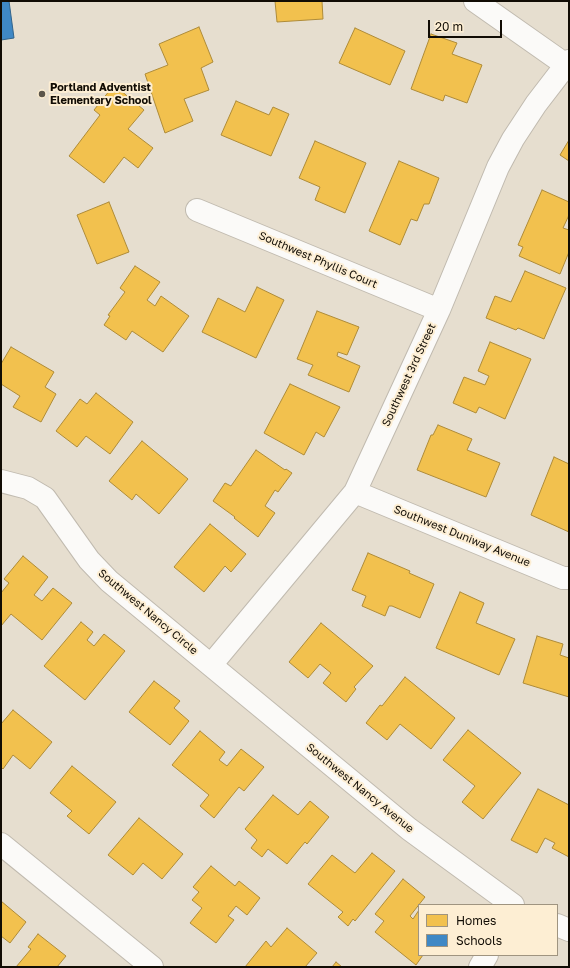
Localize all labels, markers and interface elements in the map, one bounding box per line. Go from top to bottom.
scale bar [430,12,504,38]
text: 20 m [435,19,463,34]
place label: Portland Adventist Elementary School [50,81,152,107]
marker: Portland Adventist Elementary School [37,89,47,99]
street label: Southwest Phyllis Court [257,229,379,291]
street label: Southwest 3rd Street [379,321,439,429]
street label: Southwest Duniway Avenue [392,503,532,569]
street label: Southwest Nancy Circle [96,566,200,658]
street label: Southwest Nancy Avenue [304,741,416,835]
legend [418,904,558,956]
text: Homes [456,913,496,928]
text: Schools [456,933,502,948]

